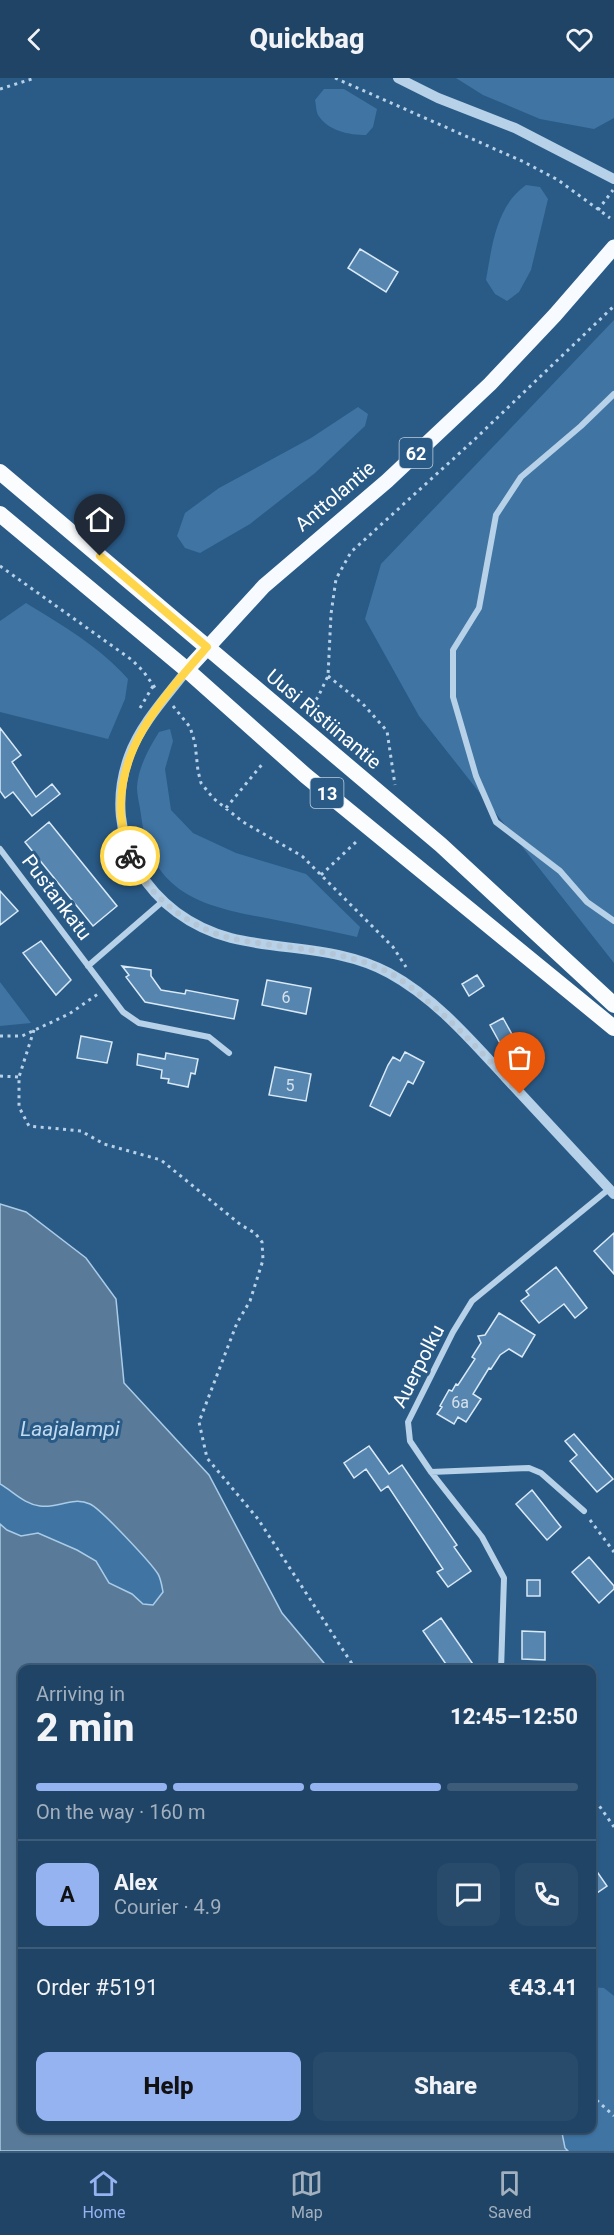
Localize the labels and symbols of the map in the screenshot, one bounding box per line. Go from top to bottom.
road number: 62 [400,438,432,468]
street label: Anttolantie [290,456,380,536]
pin [74,494,125,556]
street label: Uusi Ristiinantie [262,664,386,774]
road number: 13 [310,778,344,808]
courier [100,826,160,886]
street label: Pustankatu [17,849,97,945]
house number: 6 [282,988,291,1007]
pin [494,1032,545,1094]
house number: 5 [286,1076,295,1095]
street label: Auerpolku [387,1320,449,1412]
house number: 6a [451,1393,469,1412]
water label: Laajalampi [20,1417,120,1441]

